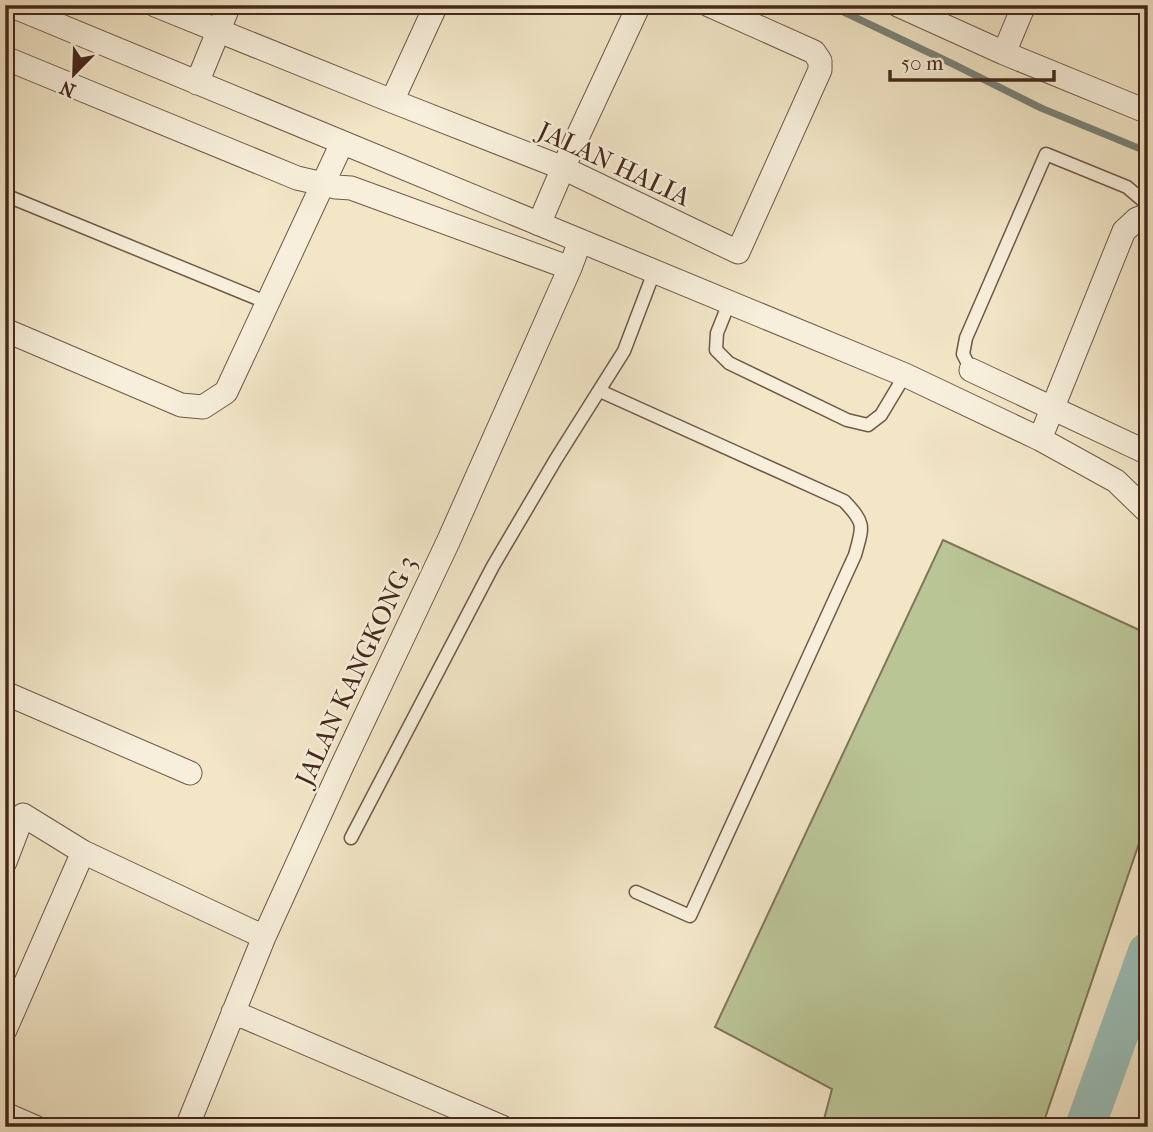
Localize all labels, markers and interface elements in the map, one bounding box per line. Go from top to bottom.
north arrow [38,38,108,108]
scale bar [890,38,1055,82]
text: 50 m [901,51,944,75]
text: N [56,76,79,102]
street label: JALAN HALIA [531,114,696,213]
street label: JALAN KANGKONG 3 [288,551,423,793]

